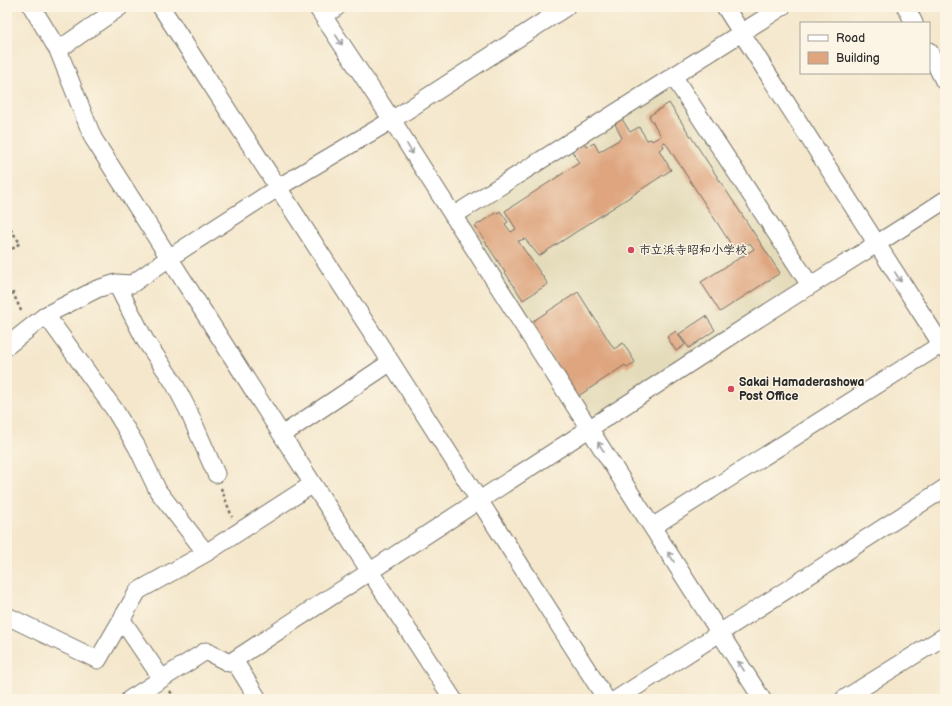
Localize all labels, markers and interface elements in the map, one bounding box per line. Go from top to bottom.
legend [800,22,930,74]
text: Road [836,31,865,46]
one-way arrow [335,34,343,45]
text: Building [836,51,880,66]
one-way arrow [405,143,414,154]
place label: 市立浜寺昭和小学校 [639,243,747,258]
marker: 市立浜寺昭和小学校 [626,245,636,255]
one-way arrow [895,271,903,283]
place label: Sakai Hamaderashowa Post Office [739,375,865,404]
marker: Sakai Hamaderashowa Post Office [726,384,736,394]
one-way arrow [597,442,605,453]
one-way arrow [666,551,674,563]
one-way arrow [736,660,744,672]

